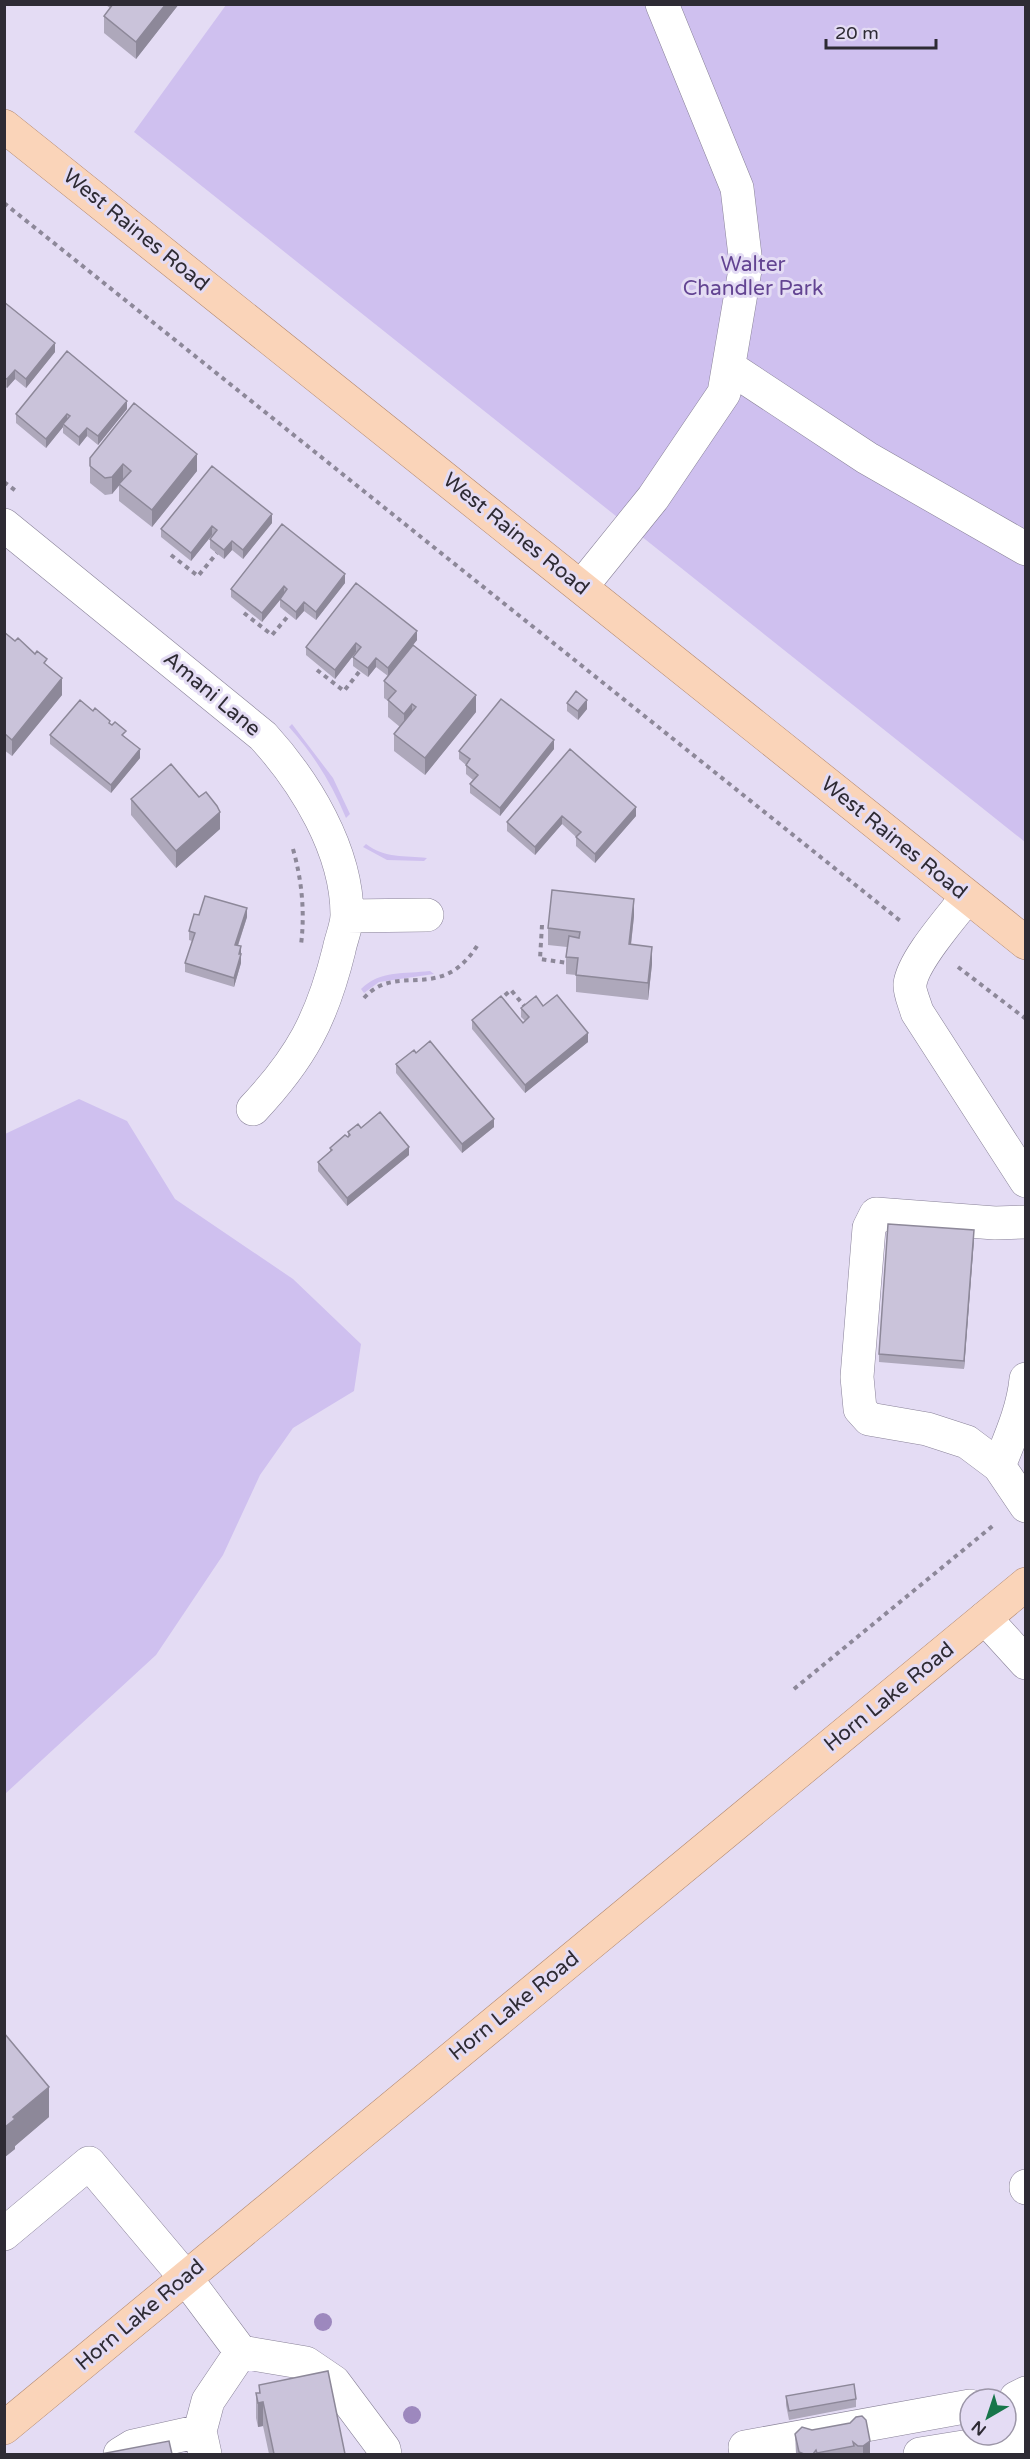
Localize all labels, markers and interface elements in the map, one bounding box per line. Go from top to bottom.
scale bar [826,12,936,50]
text: 20 m [835,22,879,44]
street label: West Raines Road [58,163,214,297]
park label: Walter Chandler Park [683,252,823,301]
street label: West Raines Road [438,467,594,601]
street label: Amani Lane [159,646,266,742]
street label: West Raines Road [816,771,972,905]
street label: Horn Lake Road [819,1637,959,1757]
street label: Horn Lake Road [444,1946,584,2066]
street label: Horn Lake Road [71,2254,209,2376]
north arrow [958,2387,1018,2447]
text: N [968,2416,990,2440]

